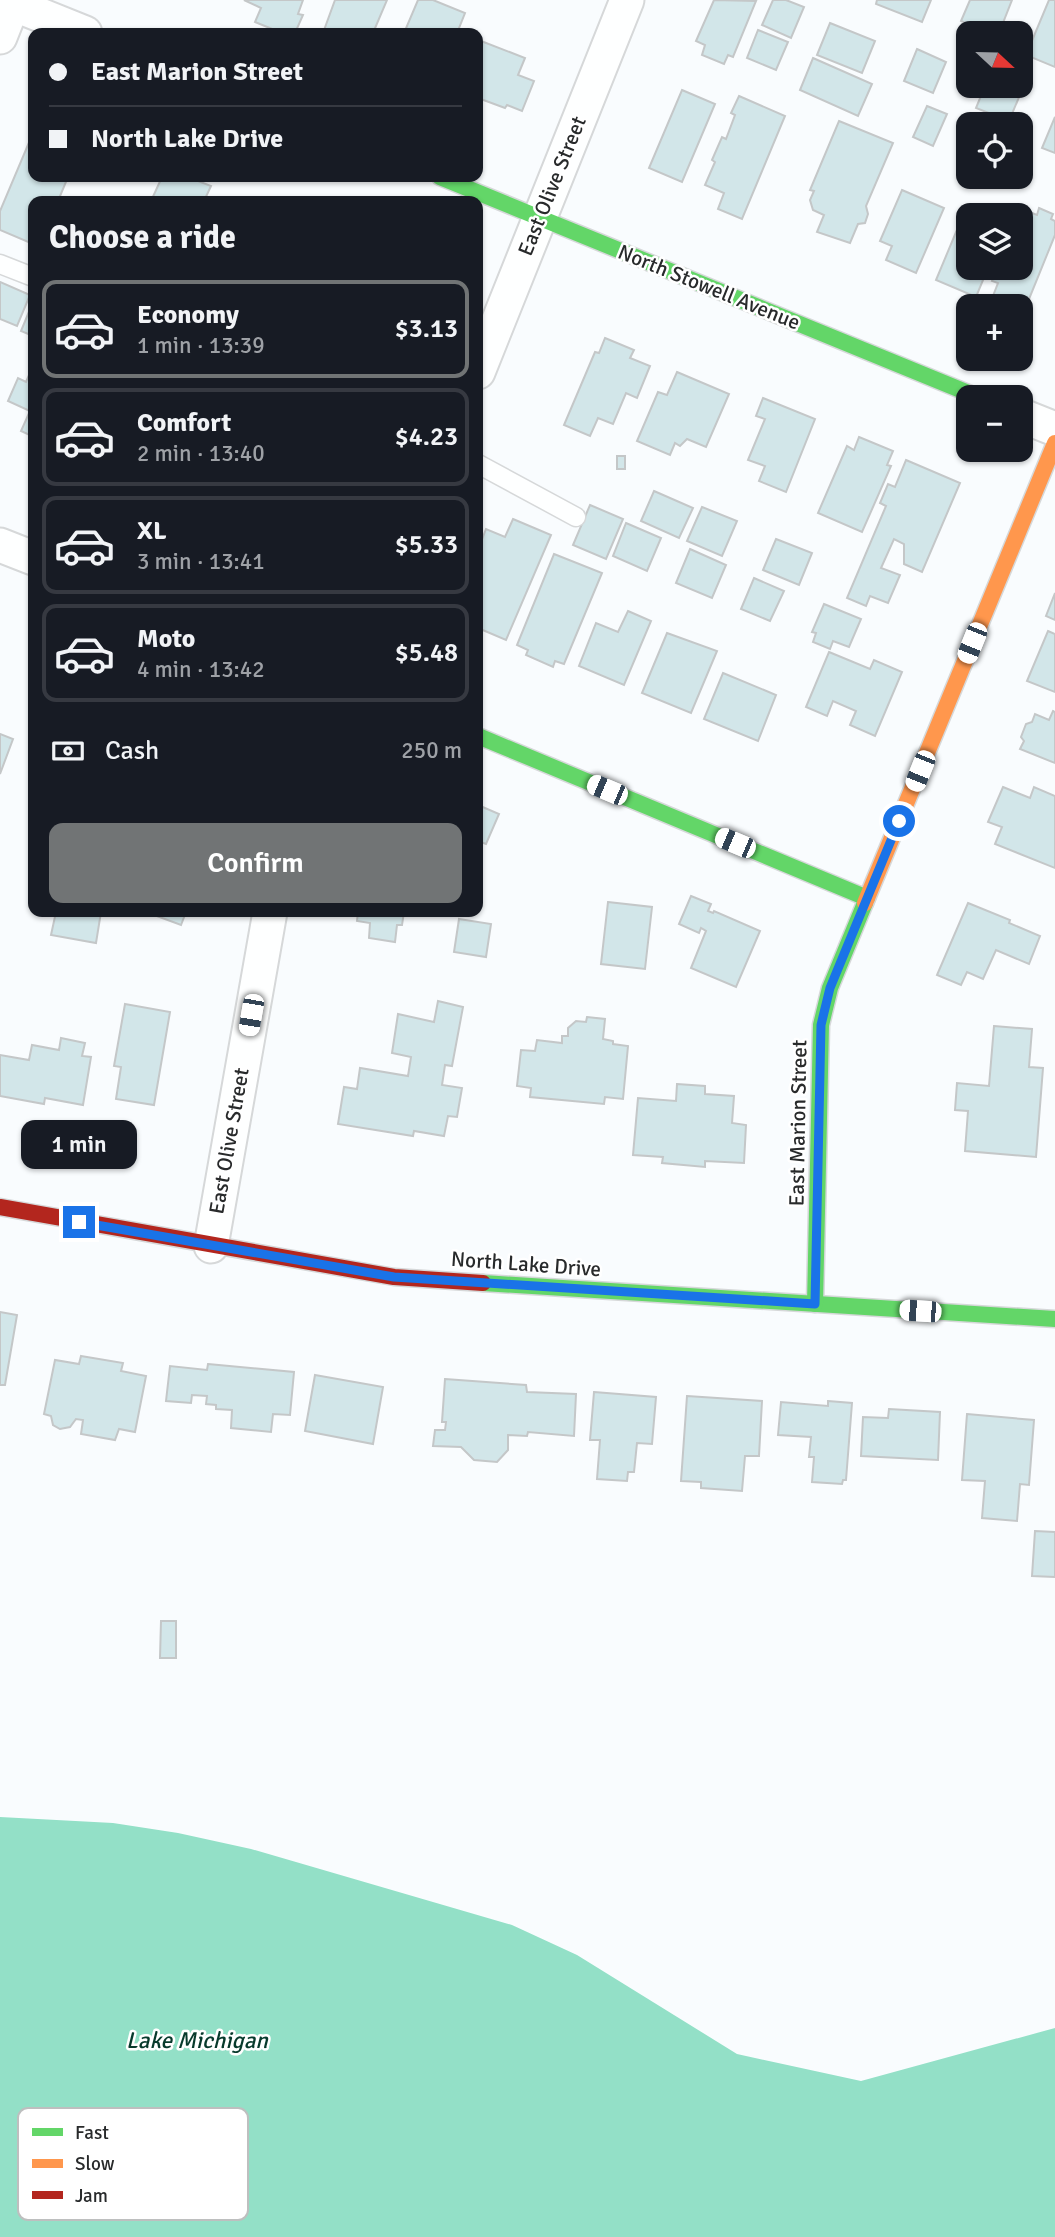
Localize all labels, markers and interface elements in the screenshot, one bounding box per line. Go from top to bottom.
north arrow [956,21,1032,98]
map controls [956,21,1033,462]
text: East Marion Street [91,56,303,88]
button: locate [956,112,1033,189]
street label: East Olive Street [512,113,592,259]
text: North Lake Drive [91,123,283,155]
button: layers [956,203,1033,280]
text: Choose a ride [49,218,236,257]
street label: North Stowell Avenue [614,239,804,335]
button: + [956,294,1033,371]
icon: car [53,298,116,361]
text: Economy [137,299,239,331]
text: $3.13 [395,313,458,345]
text: 1 min · 13:39 [137,331,265,360]
button: − [956,385,1033,462]
icon: car [53,406,116,469]
text: Comfort [137,407,231,439]
text: $4.23 [395,421,458,453]
text: 2 min · 13:40 [137,439,265,468]
icon: car [53,514,116,577]
text: XL [137,515,167,547]
text: $5.33 [395,529,458,561]
text: 3 min · 13:41 [137,547,265,576]
car [955,620,990,666]
icon: car [53,622,116,685]
text: Moto [137,623,195,655]
text: $5.48 [395,637,458,669]
text: 4 min · 13:42 [137,655,265,684]
icon: cash [49,732,87,770]
text: Cash [105,735,159,767]
text: 250 m [401,736,462,765]
car [903,748,938,794]
car [584,772,631,808]
route start [883,805,915,837]
button: Confirm [49,823,462,903]
car [712,825,759,861]
car [238,992,265,1038]
street label: East Marion Street [784,1039,812,1207]
street label: East Olive Street [203,1066,255,1216]
callout: 1 min [21,1120,137,1170]
text: 1 min [51,1130,107,1159]
route end [63,1206,95,1238]
street label: North Lake Drive [450,1246,602,1282]
car [899,1299,942,1323]
water label: Lake Michigan [126,2026,269,2055]
legend [18,2108,248,2220]
text: Fast [75,2121,109,2145]
text: Slow [75,2152,115,2176]
text: Jam [75,2184,108,2208]

